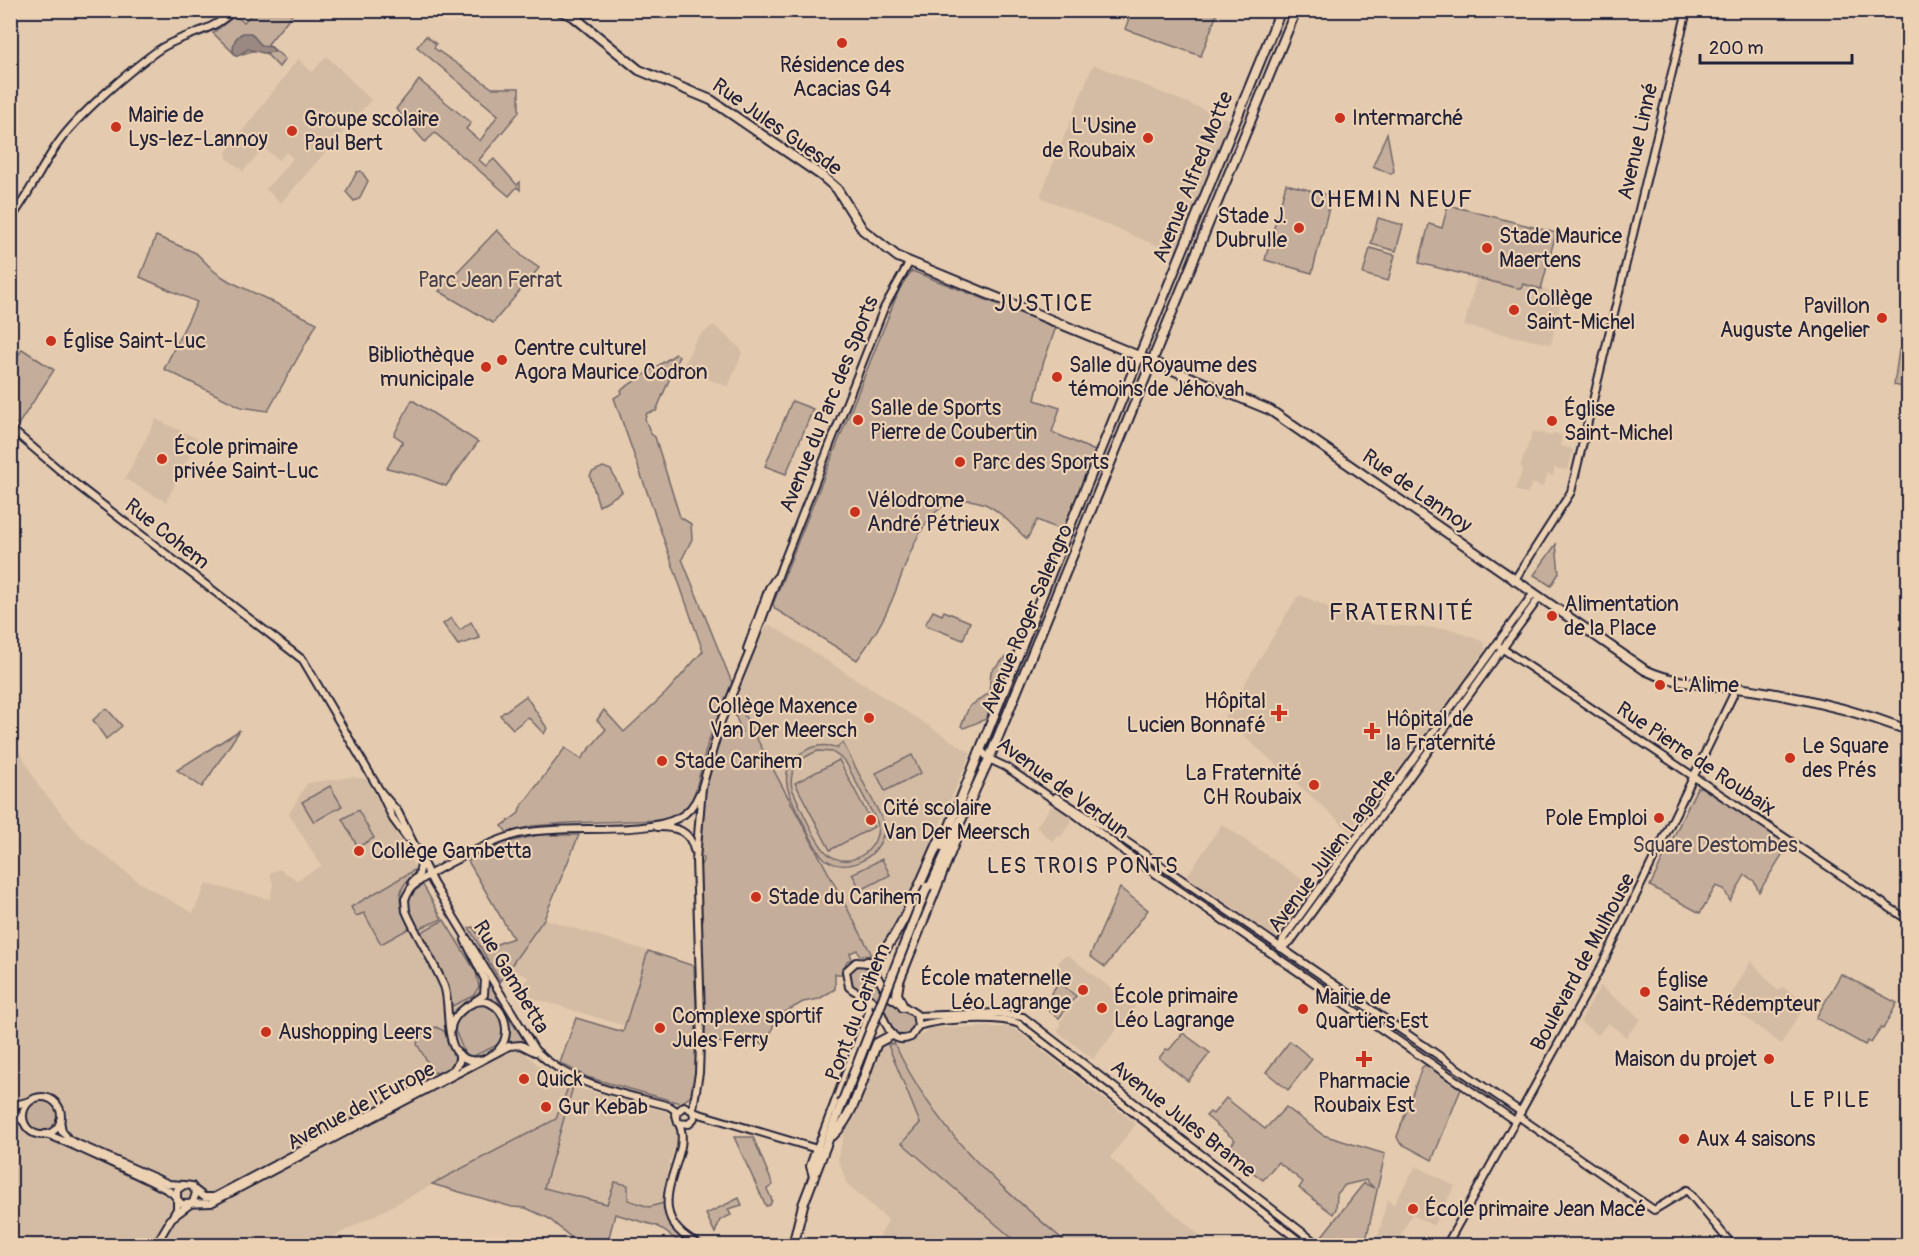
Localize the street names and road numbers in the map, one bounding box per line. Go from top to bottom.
street label: Rue Jules Guesde [707,72,848,182]
street label: Avenue Linné [1611,80,1665,202]
street label: Avenue Alfred Motte [1146,87,1240,267]
street label: Avenue du Parc des Sports [773,291,885,516]
street label: Rue de Lannoy [1357,443,1477,539]
street label: Rue Cohem [119,492,215,576]
street label: Avenue Roger Salengro [975,520,1079,718]
street label: Rue Pierre de Roubaix [1611,696,1781,822]
street label: Avenue de Verdun [991,731,1135,845]
street label: Avenue Julien Lagache [1262,763,1403,938]
street label: Boulevard de Mulhouse [1525,868,1642,1056]
street label: Rue Gambetta [467,915,555,1039]
street label: Pont du Carihem [819,939,897,1085]
street label: Avenue Jules Brame [1105,1054,1262,1185]
street label: Avenue de l'Europe [282,1055,440,1156]

